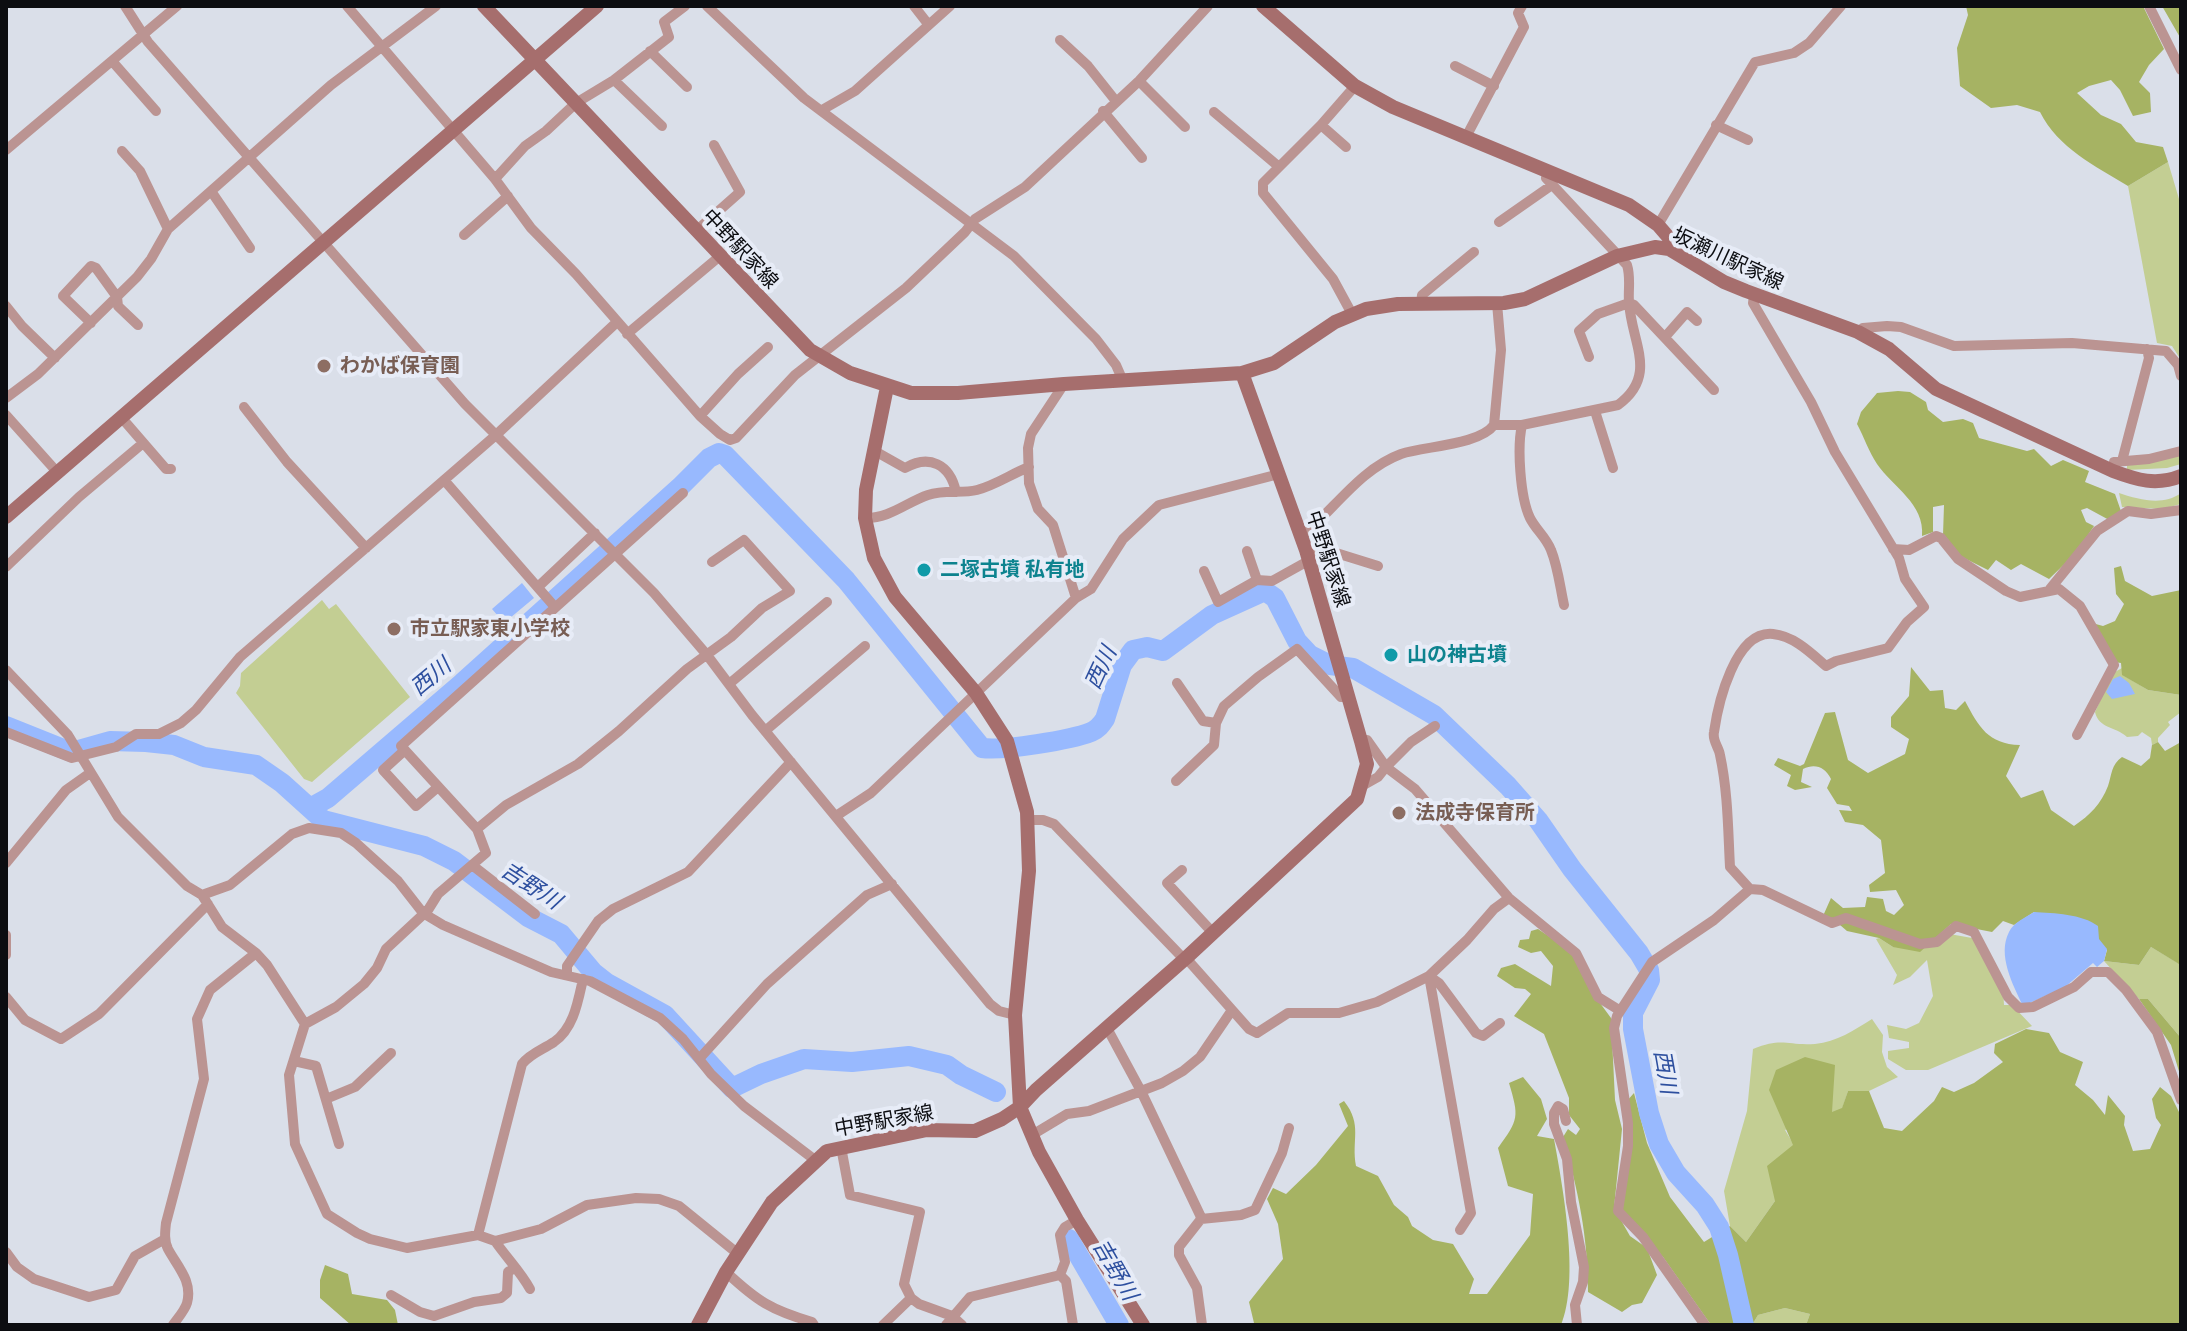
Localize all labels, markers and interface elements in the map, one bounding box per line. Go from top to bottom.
street label: 中野駅家線 [697,204,783,294]
street label: 坂瀬川駅家線 [1669,223,1787,295]
place label: わかば保育園 [340,354,460,378]
marker: わかば保育園 [315,357,333,375]
street label: 中野駅家線 [1301,508,1355,610]
place label: 二塚古墳 私有地 [940,558,1085,582]
marker: 二塚古墳 私有地 [915,561,933,579]
place label: 市立駅家東小学校 [410,617,570,641]
marker: 市立駅家東小学校 [385,620,403,638]
water label: 西川 [1080,642,1122,694]
place label: 山の神古墳 [1407,643,1507,667]
marker: 山の神古墳 [1382,646,1400,664]
water label: 西川 [406,653,456,701]
place label: 法成寺保育所 [1415,801,1535,825]
marker: 法成寺保育所 [1390,804,1408,822]
water label: 吉野川 [496,857,566,915]
water label: 西川 [1648,1048,1682,1096]
street label: 中野駅家線 [833,1100,935,1142]
water label: 吉野川 [1087,1235,1143,1305]

